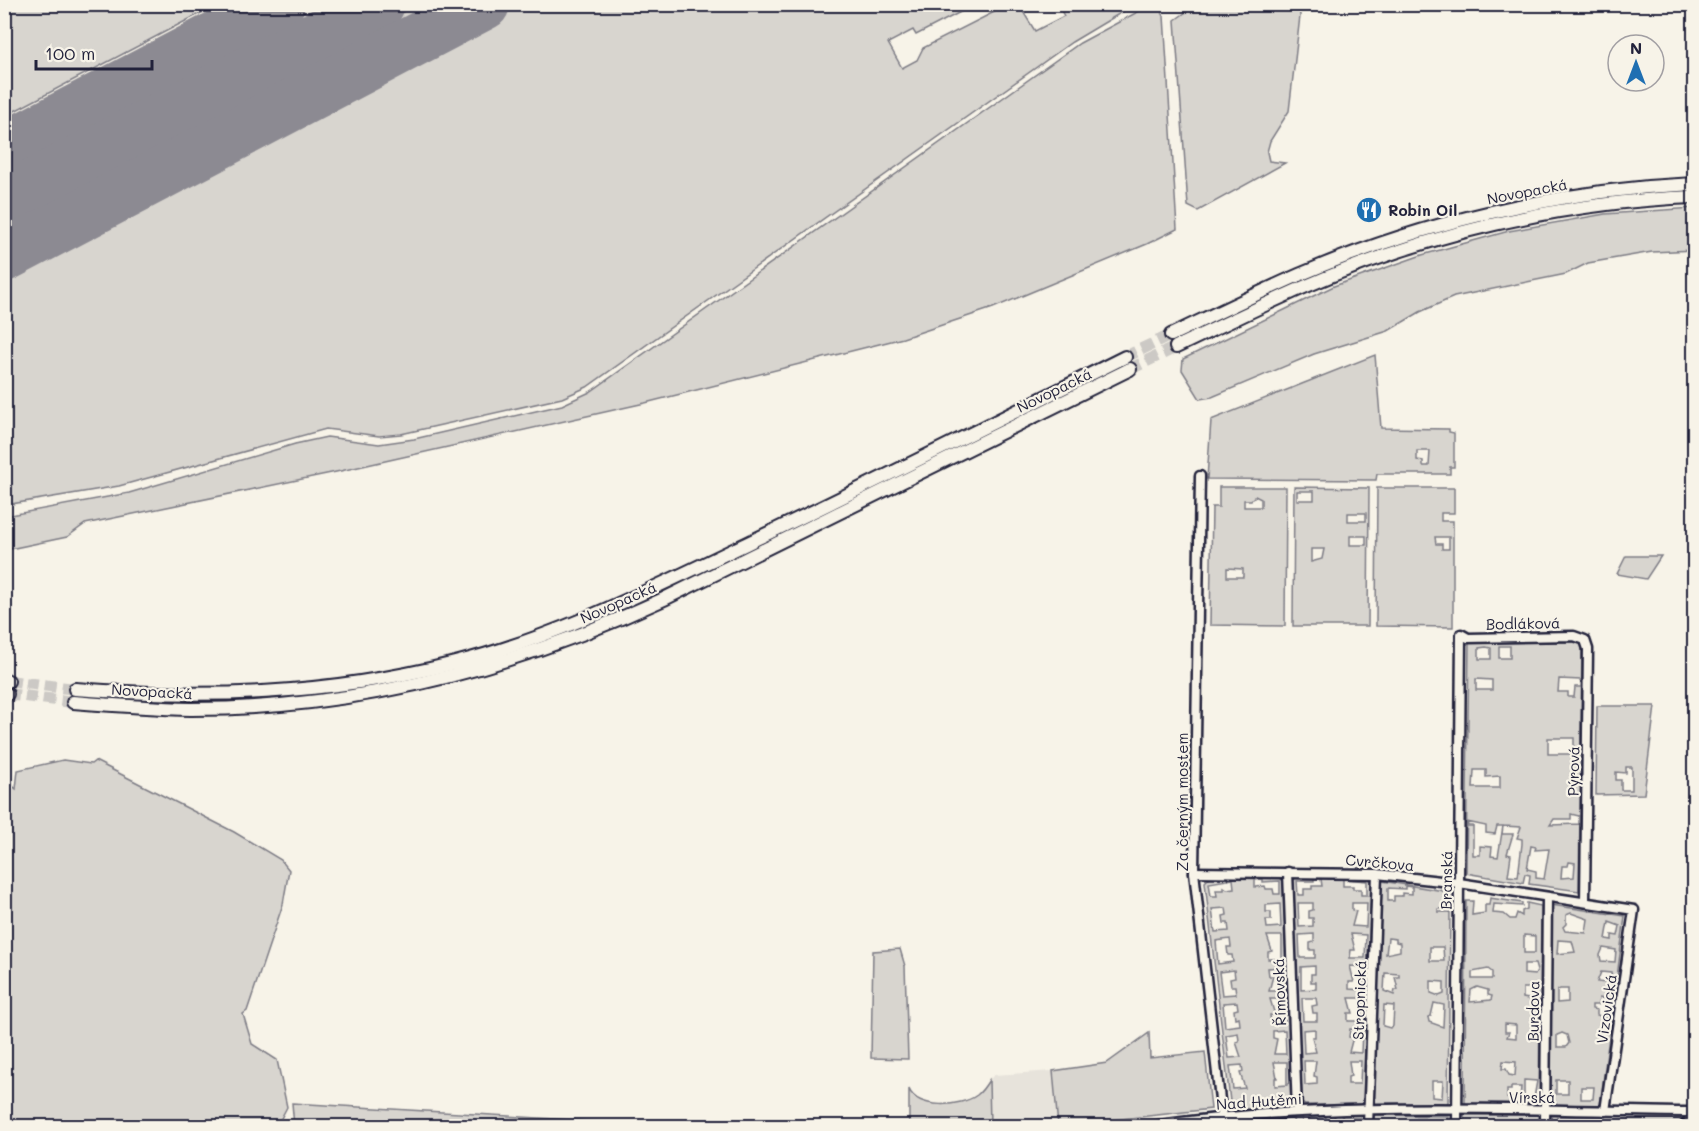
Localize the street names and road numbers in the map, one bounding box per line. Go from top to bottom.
street label: Novopacká [1485,173,1569,209]
street label: Novopacká [1013,363,1095,417]
street label: Novopacká [577,576,659,628]
street label: Bodláková [1486,612,1560,634]
street label: Novopacká [111,679,193,703]
street label: Za černým mostem [1172,733,1192,871]
street label: Pýrová [1563,746,1583,796]
street label: Cvrčkova [1345,849,1415,875]
street label: Branská [1435,850,1457,910]
street label: Římovská [1268,958,1290,1026]
street label: Stropnická [1348,960,1370,1040]
street label: Vizovická [1591,973,1621,1045]
street label: Burdova [1522,980,1544,1042]
street label: Vírská [1509,1087,1555,1107]
street label: Nad Hutěmi [1215,1088,1303,1114]

